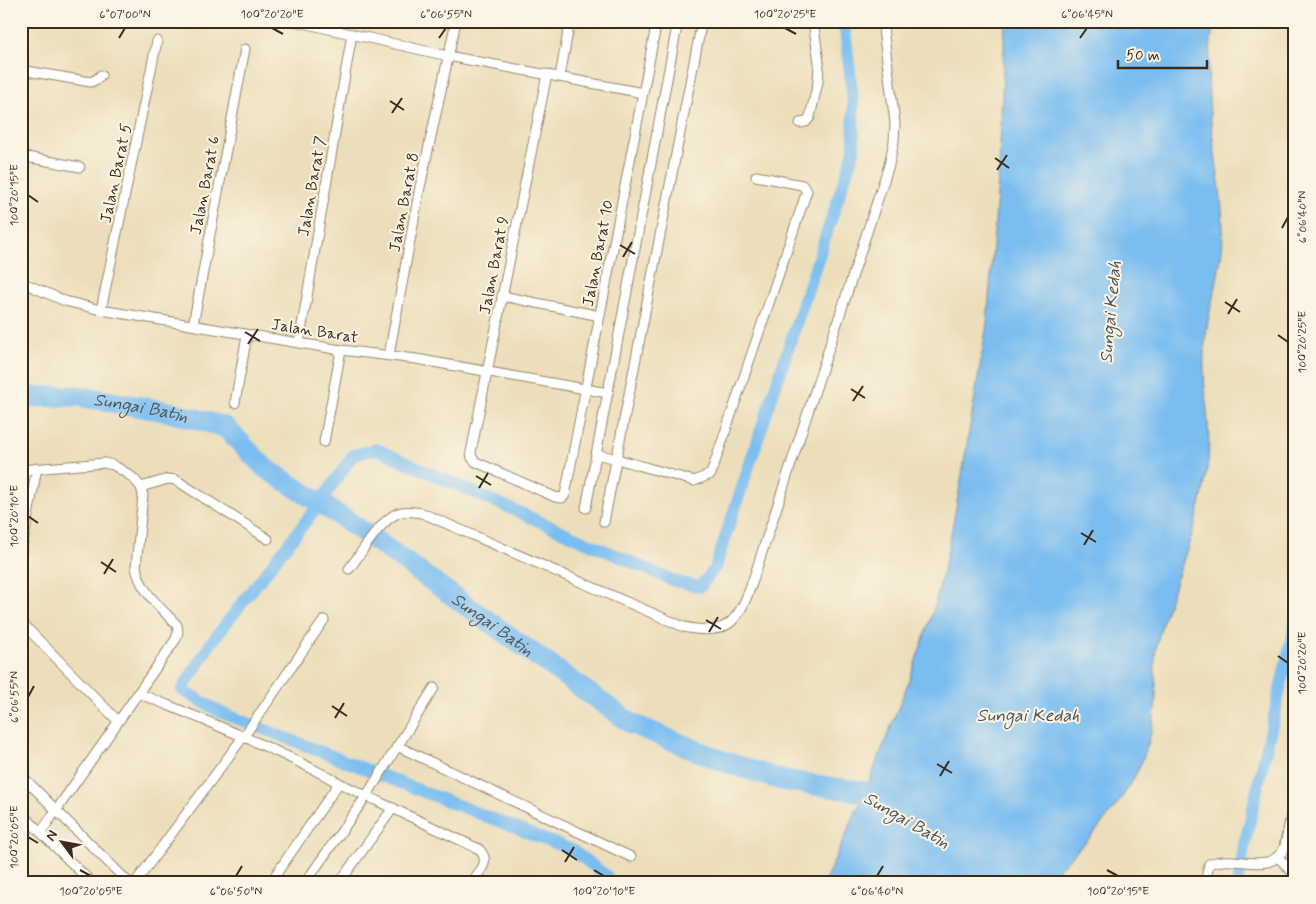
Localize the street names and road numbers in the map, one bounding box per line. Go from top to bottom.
street label: Jalan Barat 5 [96,122,137,225]
street label: Jalan Barat 6 [186,134,225,236]
street label: Jalan Barat 7 [293,134,332,238]
street label: Jalan Barat 8 [385,151,424,254]
street label: Jalan Barat 10 [578,198,619,308]
street label: Jalan Barat 9 [475,214,514,316]
street label: Jalan Barat [270,314,360,349]

